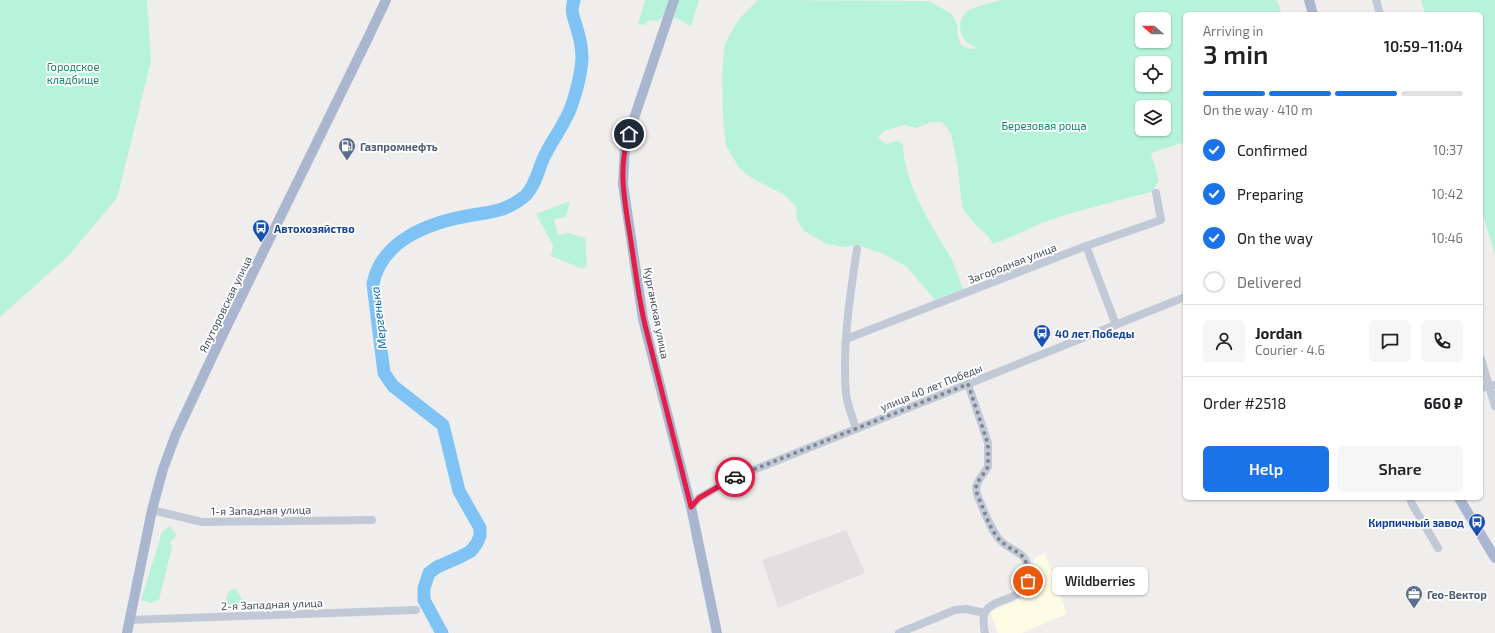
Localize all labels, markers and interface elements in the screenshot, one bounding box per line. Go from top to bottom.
north arrow [1135,12,1171,48]
map controls [1135,12,1171,136]
text: Arriving in [1203,23,1263,39]
text: 10:59–11:04 [1384,37,1463,55]
text: 3 min [1203,38,1268,69]
button: locate [1135,56,1171,92]
park label: Городское кладбище [47,60,99,86]
button: layers [1135,100,1171,136]
text: On the way · 410 m [1203,102,1313,118]
pin [612,117,646,151]
park label: Березовая роща [1001,119,1087,132]
icon: home [618,123,640,145]
fuel station icon: Газпромнефть [337,136,357,161]
icon: check [1203,139,1225,161]
place label: Газпромнефть [360,140,438,153]
text: Confirmed [1237,141,1308,159]
text: 10:37 [1433,142,1463,158]
icon: check [1203,183,1225,205]
text: Preparing [1237,185,1303,203]
text: 10:42 [1432,186,1463,202]
bus stop icon: Автохозяйство [251,218,271,243]
place label: Автохозяйство [274,222,355,235]
icon: check [1203,227,1225,249]
text: On the way [1237,229,1313,247]
text: 10:46 [1431,230,1463,246]
street label: Загородная улица [966,240,1059,287]
street label: Ялуторовская улица [196,254,255,355]
street label: Курганская улица [641,266,672,360]
text: Delivered [1237,273,1302,291]
water label: Мергенька [367,286,389,350]
button: person [1203,320,1245,362]
button: chat [1369,320,1411,362]
button: phone [1421,320,1463,362]
bus stop icon: 40 лет Победы [1032,323,1052,348]
text: Jordan [1255,324,1302,342]
place label: 40 лет Победы [1055,327,1134,340]
text: Courier · 4.6 [1255,342,1325,358]
street label: улица 40 лет Победы [878,361,984,414]
text: Order #2518 [1203,394,1286,412]
text: 660 ₽ [1424,394,1463,412]
button: Help [1203,446,1329,492]
button: Share [1337,446,1463,492]
courier [715,457,755,497]
icon: car [724,466,746,488]
street label: 1-я Западная улица [211,503,311,518]
bus stop icon: Кирпичный завод [1467,512,1487,537]
place label: Кирпичный завод [1368,516,1464,529]
pin [1011,564,1045,598]
callout: Wildberries [1052,567,1148,595]
icon: bag [1017,570,1039,592]
text: Wildberries [1065,573,1135,589]
office icon: Гео-Вектор [1404,584,1424,609]
place label: Гео-Вектор [1427,588,1487,601]
street label: 2-я Западная улица [221,596,323,613]

